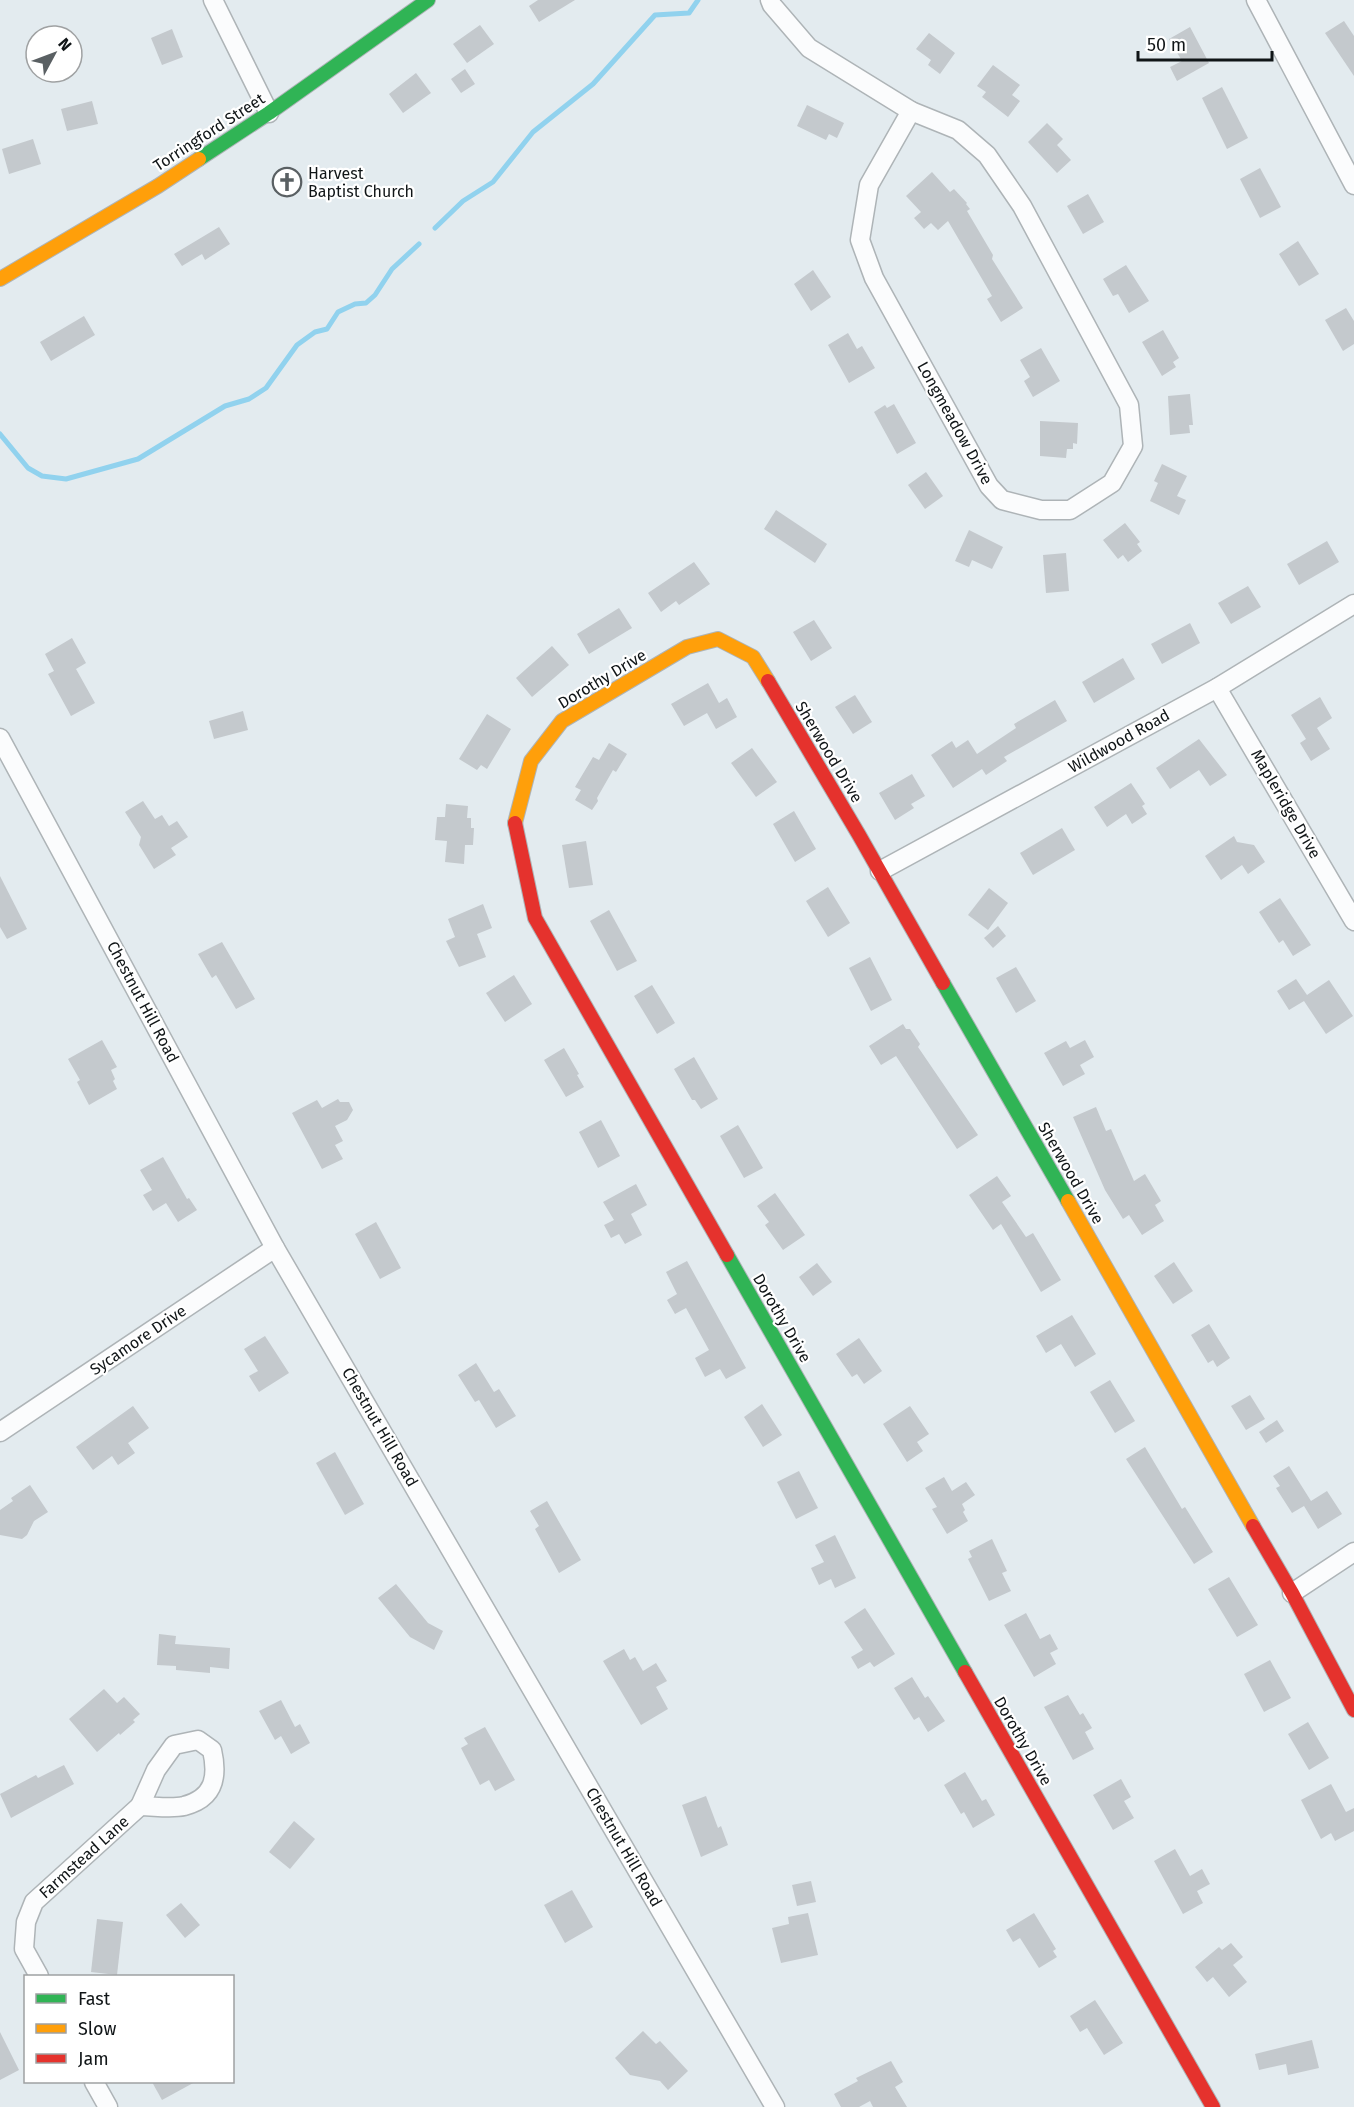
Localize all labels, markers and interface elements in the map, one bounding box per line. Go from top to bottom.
north arrow [24,24,84,84]
scale bar [1138,24,1272,62]
text: N [54,34,76,55]
text: 50 m [1147,34,1186,56]
street label: Torringford Street [150,89,268,175]
place label: Harvest Baptist Church [308,164,414,201]
church icon: Harvest Baptist Church [271,166,303,198]
street label: Longmeadow Drive [913,358,997,488]
street label: Dorothy Drive [555,645,649,713]
street label: Sherwood Drive [791,698,867,806]
street label: Wildwood Road [1065,705,1173,777]
street label: Mapleridge Drive [1247,746,1325,862]
street label: Chestnut Hill Road [103,938,183,1066]
street label: Sherwood Drive [1034,1119,1108,1227]
street label: Dorothy Drive [749,1270,815,1366]
street label: Sycamore Drive [86,1301,190,1379]
street label: Chestnut Hill Road [338,1364,422,1490]
street label: Dorothy Drive [990,1693,1056,1789]
street label: Chestnut Hill Road [582,1784,666,1910]
street label: Farmstead Lane [35,1812,133,1902]
legend [24,1975,234,2083]
text: Fast [78,1988,111,2010]
text: Slow [78,2018,117,2040]
text: Jam [78,2048,109,2070]

